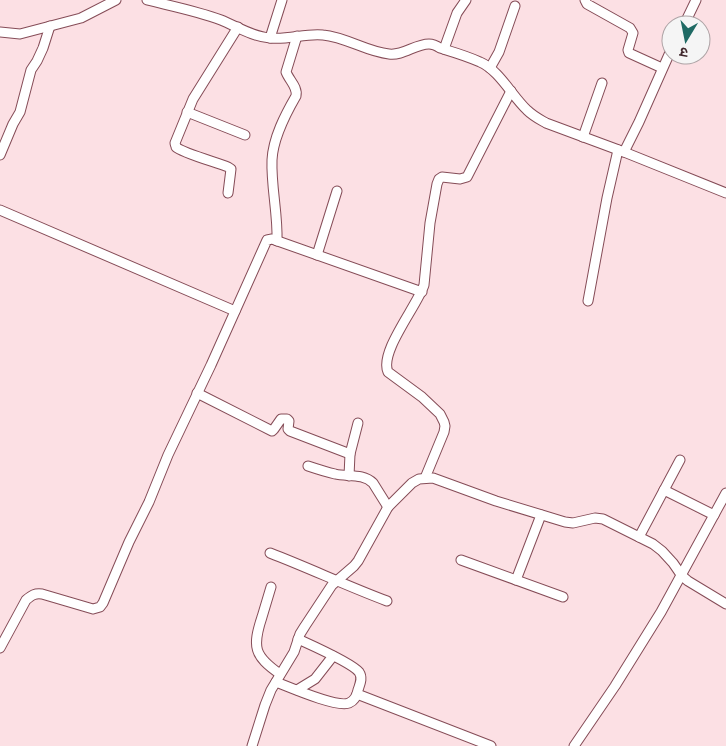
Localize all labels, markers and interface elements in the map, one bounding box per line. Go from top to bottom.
north arrow [661,15,711,65]
text: उ [677,43,689,63]

